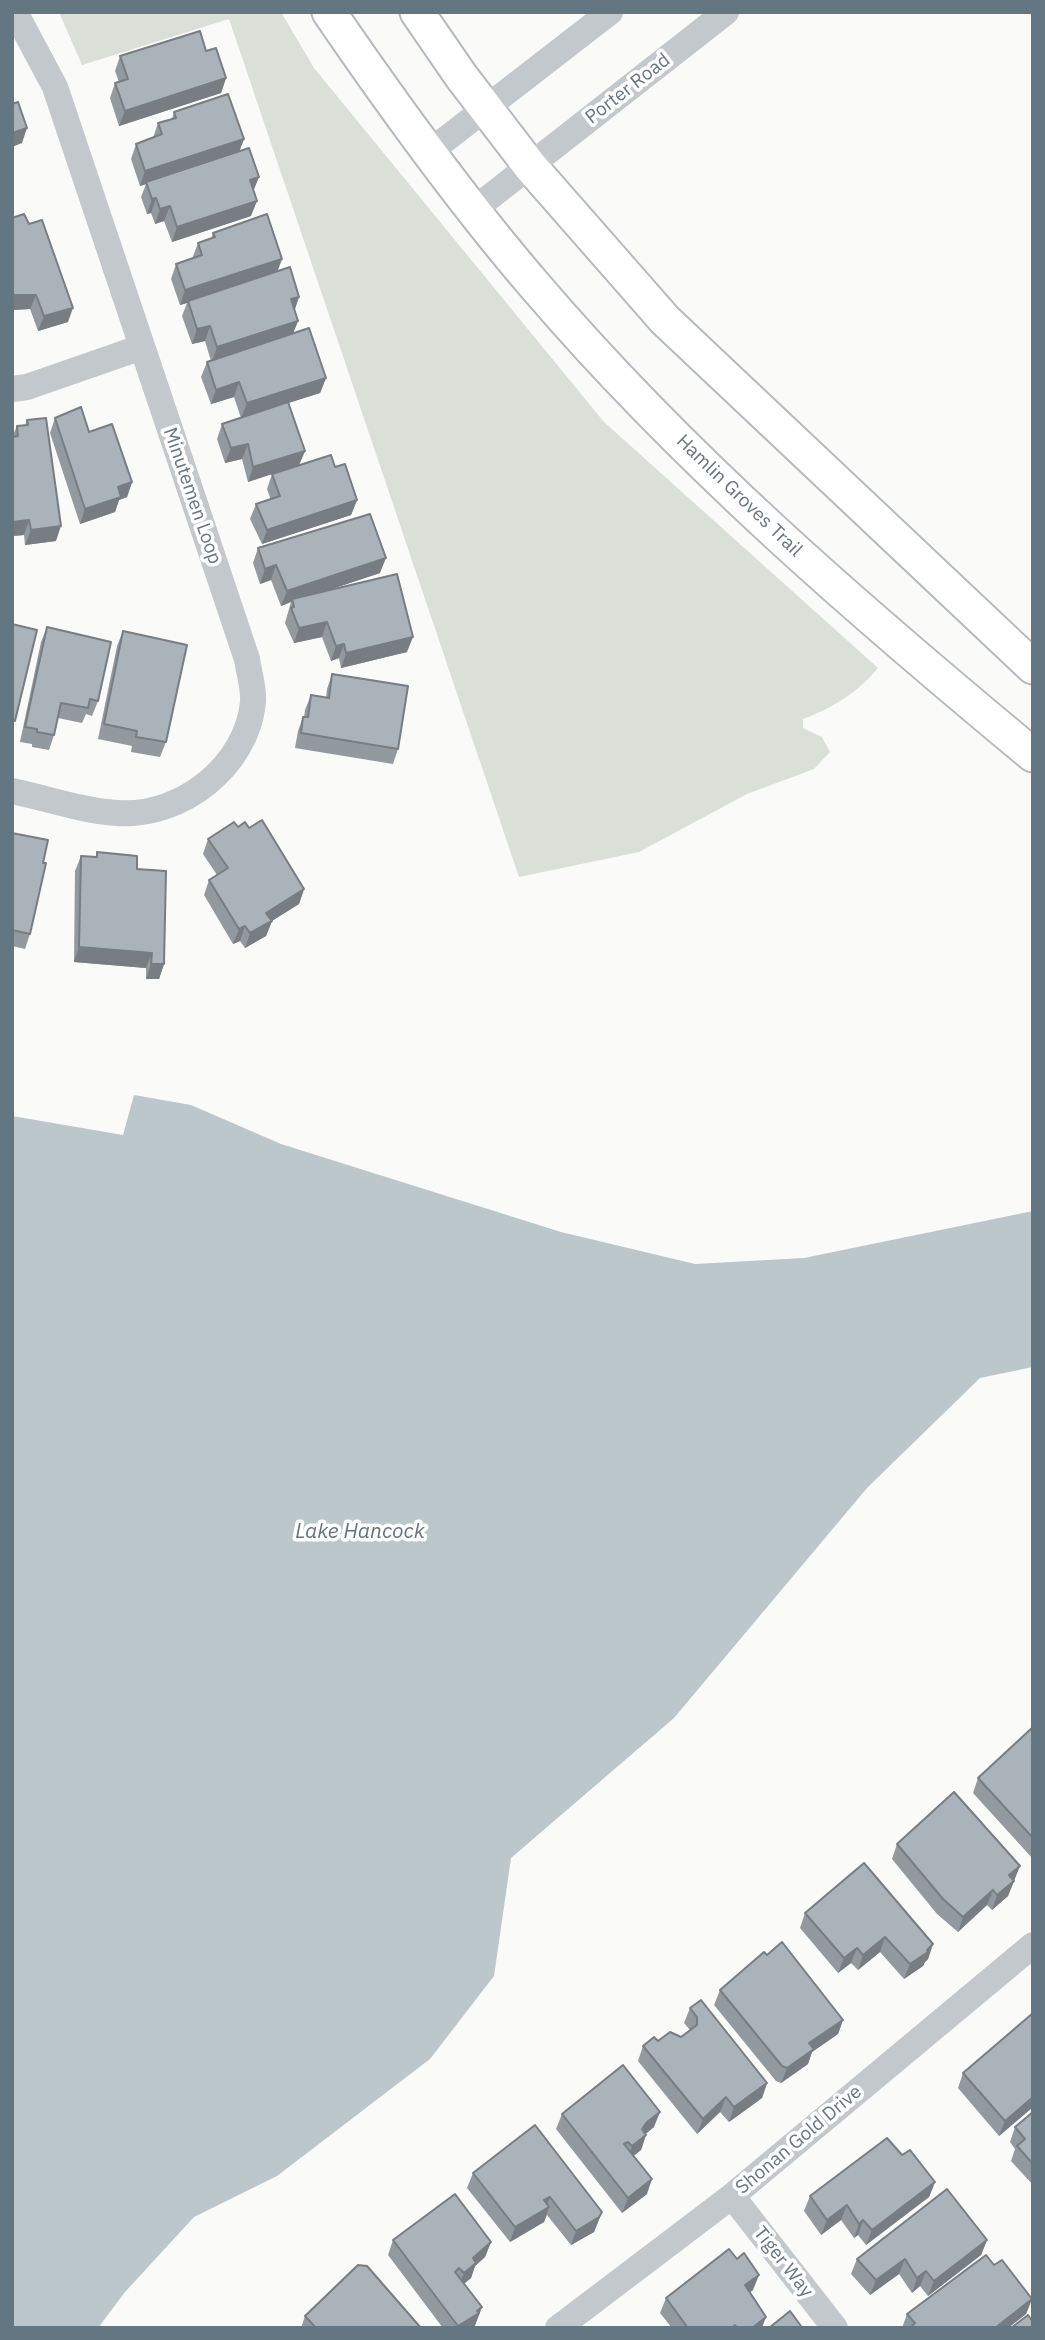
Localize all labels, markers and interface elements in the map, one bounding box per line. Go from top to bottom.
street label: Porter Road [581,49,675,129]
street label: Minutemen Loop [158,425,226,567]
street label: Hamlin Groves Trail [671,430,807,562]
water label: Lake Hancock [295,1519,425,1545]
street label: Shonan Gold Drive [731,2081,867,2199]
street label: Tiger Way [748,2222,818,2302]

